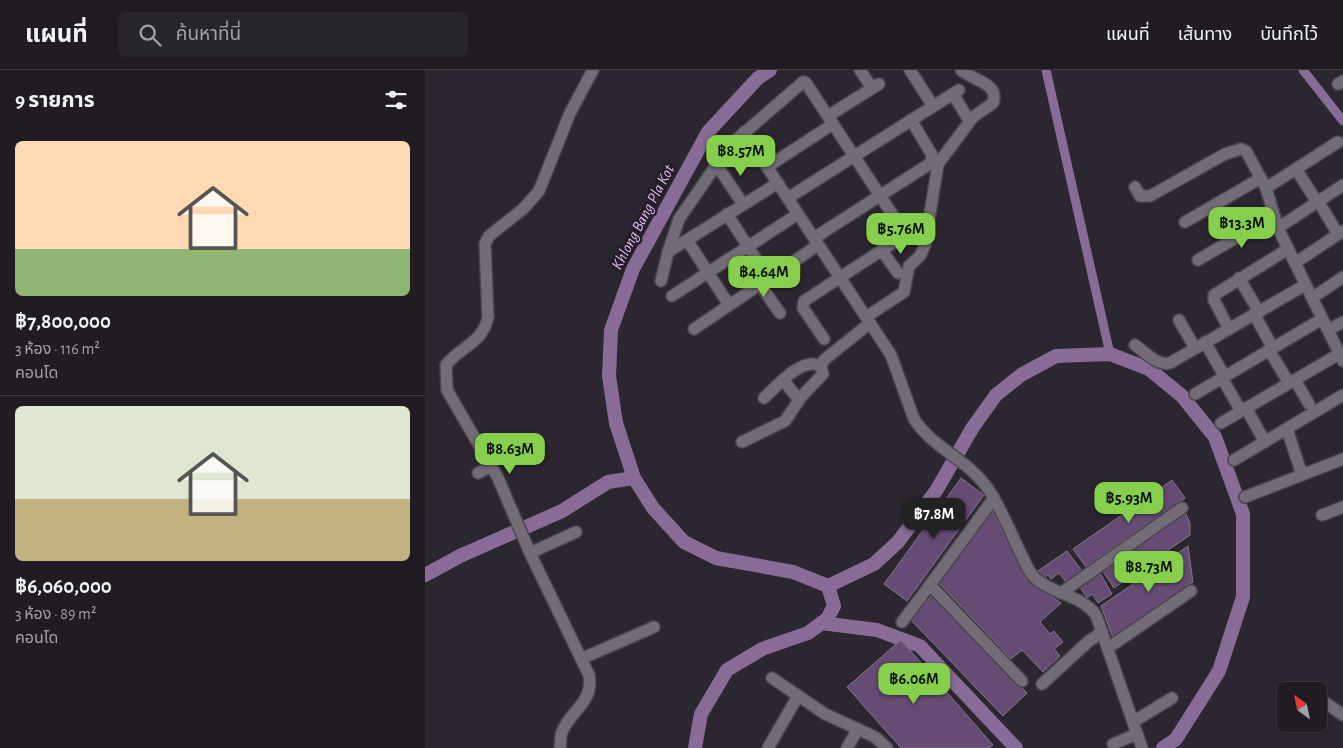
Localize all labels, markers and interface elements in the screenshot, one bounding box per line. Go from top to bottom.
search box [118,12,468,57]
icon: search [136,21,164,49]
text: แผนที่ [25,23,88,47]
text: ค้นหาที่นี่ [176,25,241,44]
text: แผนที่ [1106,26,1150,44]
text: เส้นทาง [1178,26,1232,44]
text: บันทึกไว้ [1260,26,1318,44]
icon: filters [382,86,410,114]
text: 9 รายการ [15,90,95,111]
pin: ฿8.57M [700,134,782,177]
text: ฿8.57M [717,143,765,159]
water label: Khlong Bang Pla Kot [609,161,678,272]
icon: home [168,173,258,263]
pin: ฿13.3M [1201,206,1283,249]
pin: ฿5.76M [860,212,942,255]
text: ฿13.3M [1219,215,1265,231]
text: ฿5.76M [877,221,925,237]
pin: ฿4.64M [723,256,805,298]
text: ฿4.64M [739,264,789,280]
text: ฿7,800,000 [15,311,111,332]
text: 3 ห้อง · 116 m² [15,341,100,357]
text: คอนโด [15,365,58,381]
pin: ฿8.63M [469,432,551,475]
icon: home [168,439,258,529]
text: ฿8.63M [486,441,534,457]
pin: ฿5.93M [1088,482,1170,524]
text: ฿5.93M [1105,490,1153,506]
pin: ฿7.8M [899,498,969,540]
text: ฿7.8M [914,506,954,522]
pin: ฿8.73M [1108,550,1190,593]
text: ฿8.73M [1125,559,1173,575]
text: ฿6,060,000 [15,576,112,597]
text: 3 ห้อง · 89 m² [15,606,96,622]
text: คอนโด [15,630,58,646]
pin: ฿6.06M [873,662,955,705]
text: ฿6.06M [889,671,939,687]
north arrow [1277,682,1327,732]
map controls [1277,682,1327,732]

